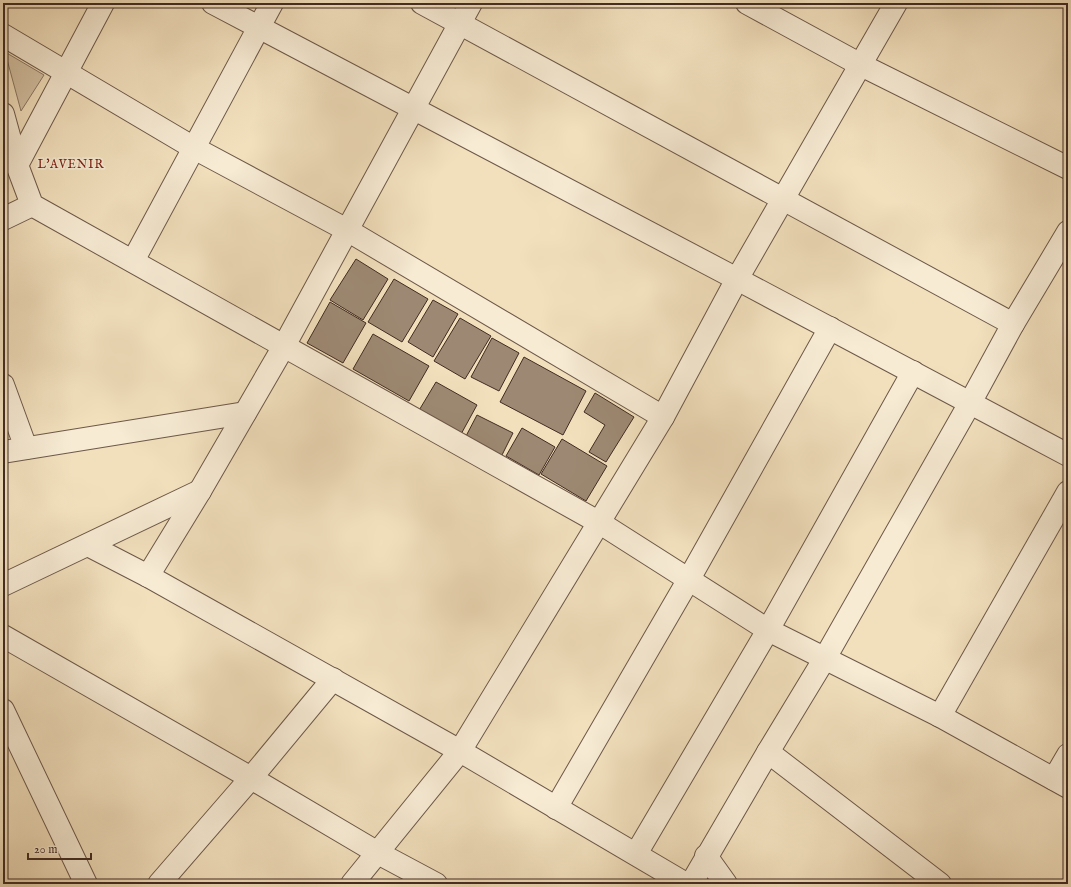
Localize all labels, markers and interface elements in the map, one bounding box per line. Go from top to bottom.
district label: L'AVENIR [38,157,104,172]
scale bar [28,835,91,861]
text: 20 m [34,842,57,857]

